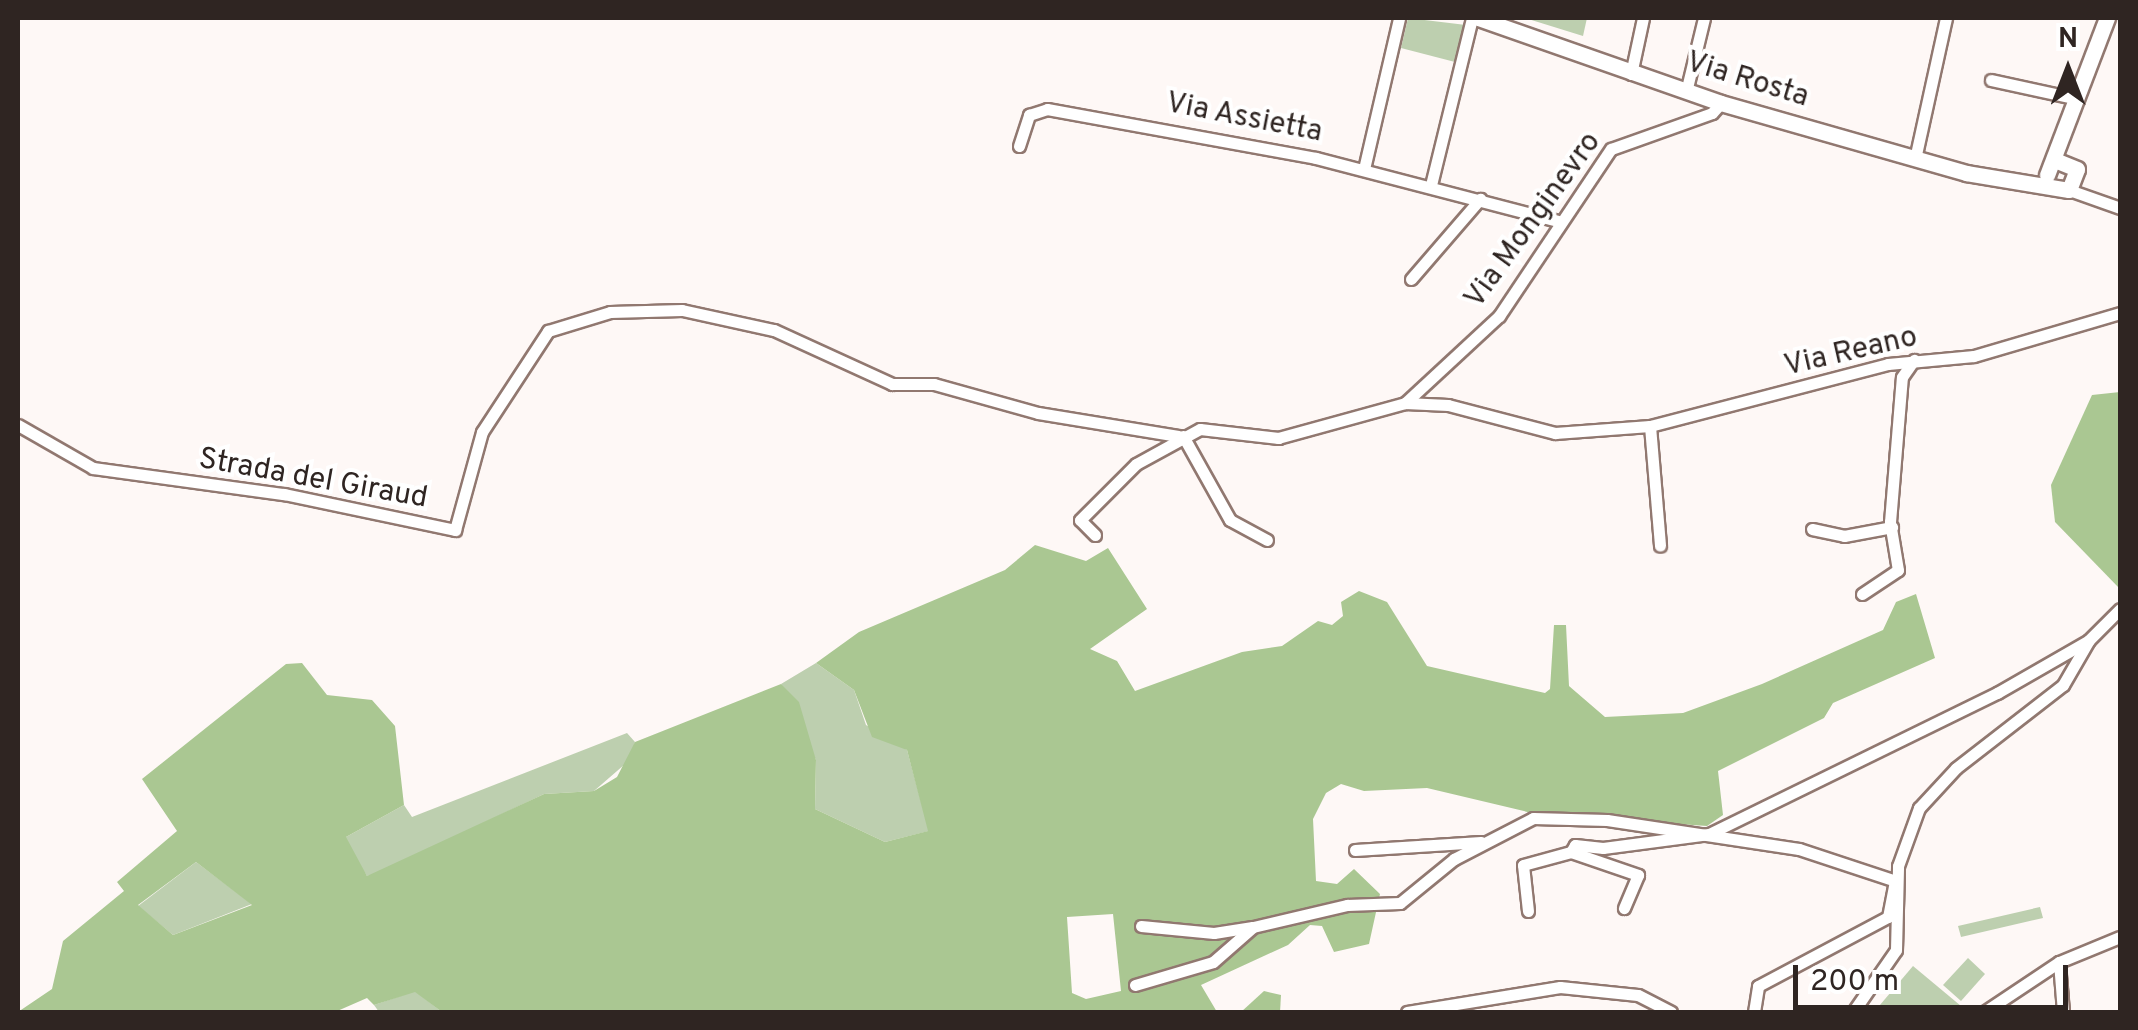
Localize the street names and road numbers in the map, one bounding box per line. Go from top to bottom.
street label: Via Rosta [1681,45,1813,117]
street label: Via Assietta [1162,86,1326,152]
street label: Via Monginevro [1458,126,1610,316]
street label: Via Reano [1781,320,1921,386]
street label: Strada del Giraud [196,442,430,518]

